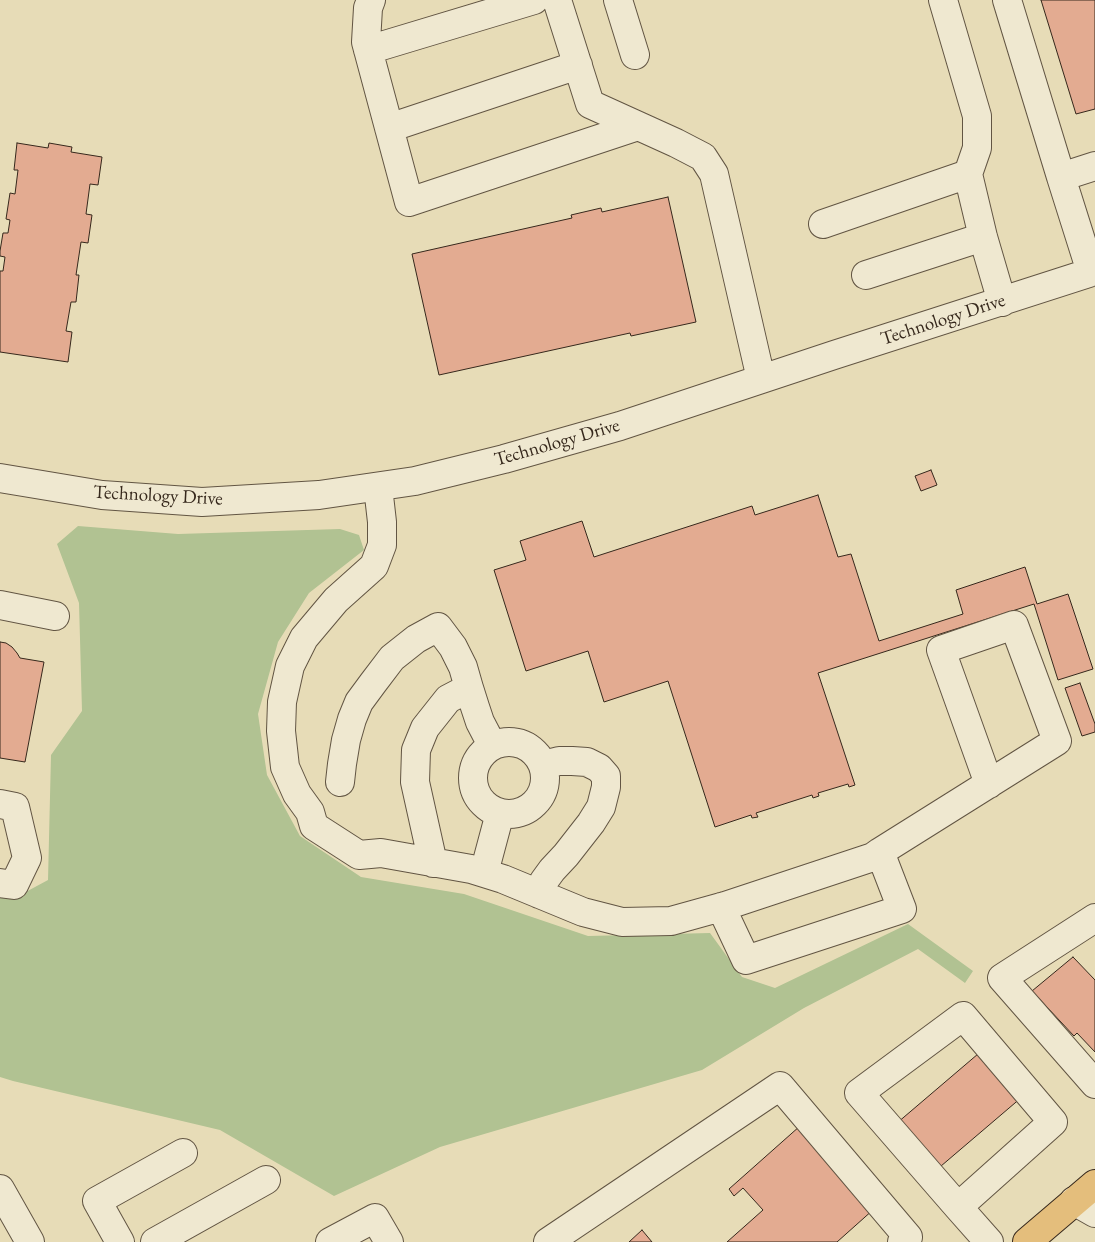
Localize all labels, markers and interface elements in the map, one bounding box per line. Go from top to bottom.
street label: Technology Drive [878,289,1008,351]
street label: Technology Drive [492,414,622,472]
street label: Technology Drive [93,481,223,511]

